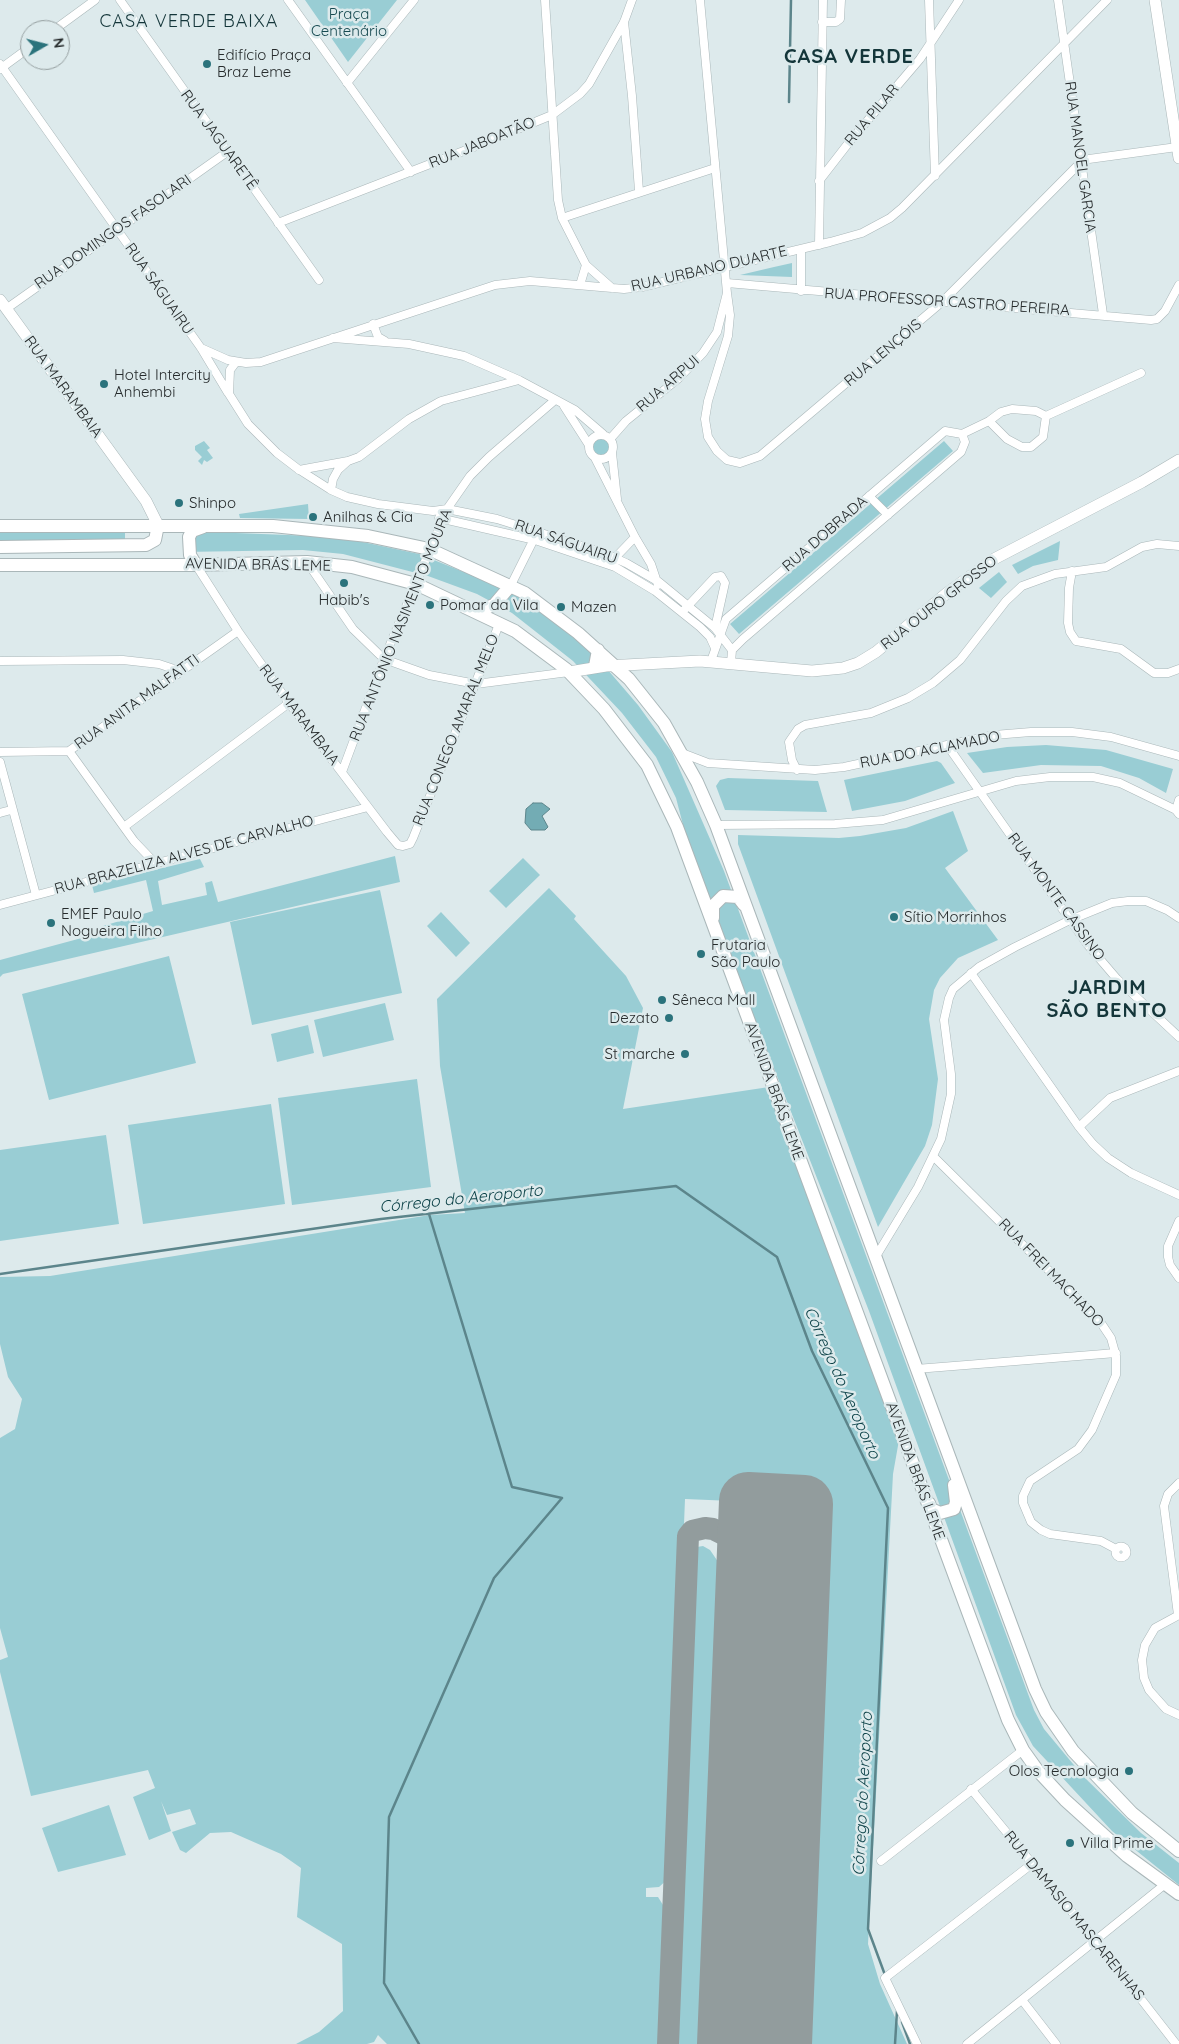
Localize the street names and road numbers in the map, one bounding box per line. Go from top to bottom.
street label: RUA MANOEL GARCIA [1060,80,1100,234]
street label: RUA PILAR [841,81,903,149]
street label: RUA JAGUARETÊ [177,87,261,193]
street label: RUA JABOATÃO [426,114,538,172]
street label: RUA DOMINGOS FASOLARI [31,171,195,293]
street label: RUA SÁGUAIRU [121,240,197,338]
street label: RUA URBANO DUARTE [629,242,789,296]
street label: RUA PROFESSOR CASTRO PEREIRA [824,284,1070,320]
street label: RUA LENÇÓIS [841,316,925,390]
street label: RUA MARAMBAIA [20,333,106,441]
street label: RUA ARPUI [633,352,703,416]
street label: RUA DOBRADA [779,492,871,576]
street label: RUA ANTÔNIO NASIMENTO MOURA [346,506,456,744]
street label: RUA SÁGUAIRU [512,516,620,568]
street label: RUA OURO GROSSO [877,552,1001,654]
street label: AVENIDA BRÁS LEME [185,555,331,575]
street label: RUA CONEGO AMARAL MELO [409,632,503,828]
street label: RUA ANITA MALFATTI [71,651,203,753]
street label: RUA MARAMBAIA [255,661,343,769]
street label: RUA DO ACLAMADO [858,728,1002,772]
street label: RUA BRAZELIZA ALVES DE CARVALHO [53,812,315,898]
street label: RUA MONTE CASSINO [1004,830,1108,964]
street label: AVENIDA BRÁS LEME [741,1020,807,1162]
street label: RUA FREI MACHADO [995,1215,1107,1331]
street label: AVENIDA BRÁS LEME [882,1400,948,1542]
street label: RUA DAMASIO MASCARENHAS [1000,1828,1148,2004]

